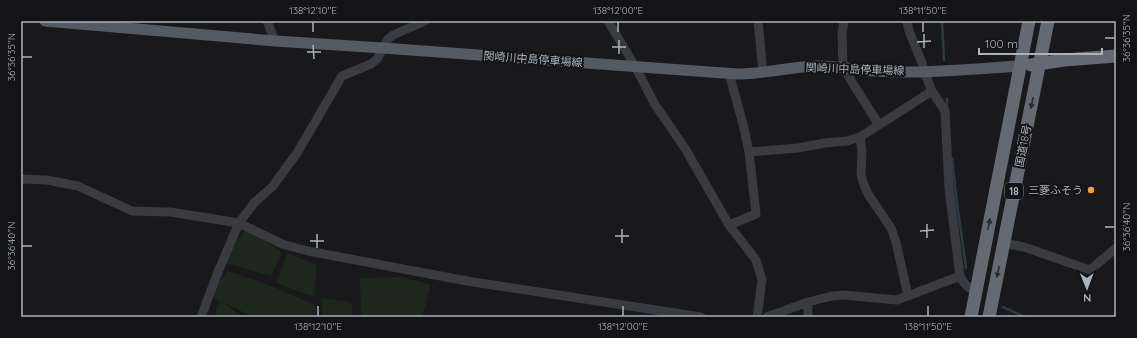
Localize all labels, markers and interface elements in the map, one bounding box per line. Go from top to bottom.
text: 138°12'10"E [289,4,337,17]
text: 138°12'00"E [593,4,643,17]
text: 138°11'50"E [899,4,947,17]
text: 36°36'35"N [1120,14,1133,62]
scale bar [979,30,1102,56]
text: 36°36'35"N [5,33,18,81]
text: 100 m [985,36,1018,51]
street label: 関崎川中島停車場線 [483,49,583,69]
street label: 関崎川中島停車場線 [805,60,905,78]
one-way arrow [1028,97,1034,109]
street label: 国道18号 [1012,124,1034,168]
road number: 18 [1005,183,1023,199]
place label: 三菱ふそう [1028,183,1083,197]
marker: 三菱ふそう [1086,185,1096,195]
text: 36°36'40"N [1120,203,1133,251]
one-way arrow [986,218,992,230]
text: 36°36'40"N [5,222,18,270]
one-way arrow [995,265,1001,278]
north arrow [1067,268,1107,308]
text: N [1083,291,1091,305]
text: 138°12'10"E [294,320,342,333]
text: 138°12'00"E [598,320,648,333]
text: 138°11'50"E [904,320,952,333]

